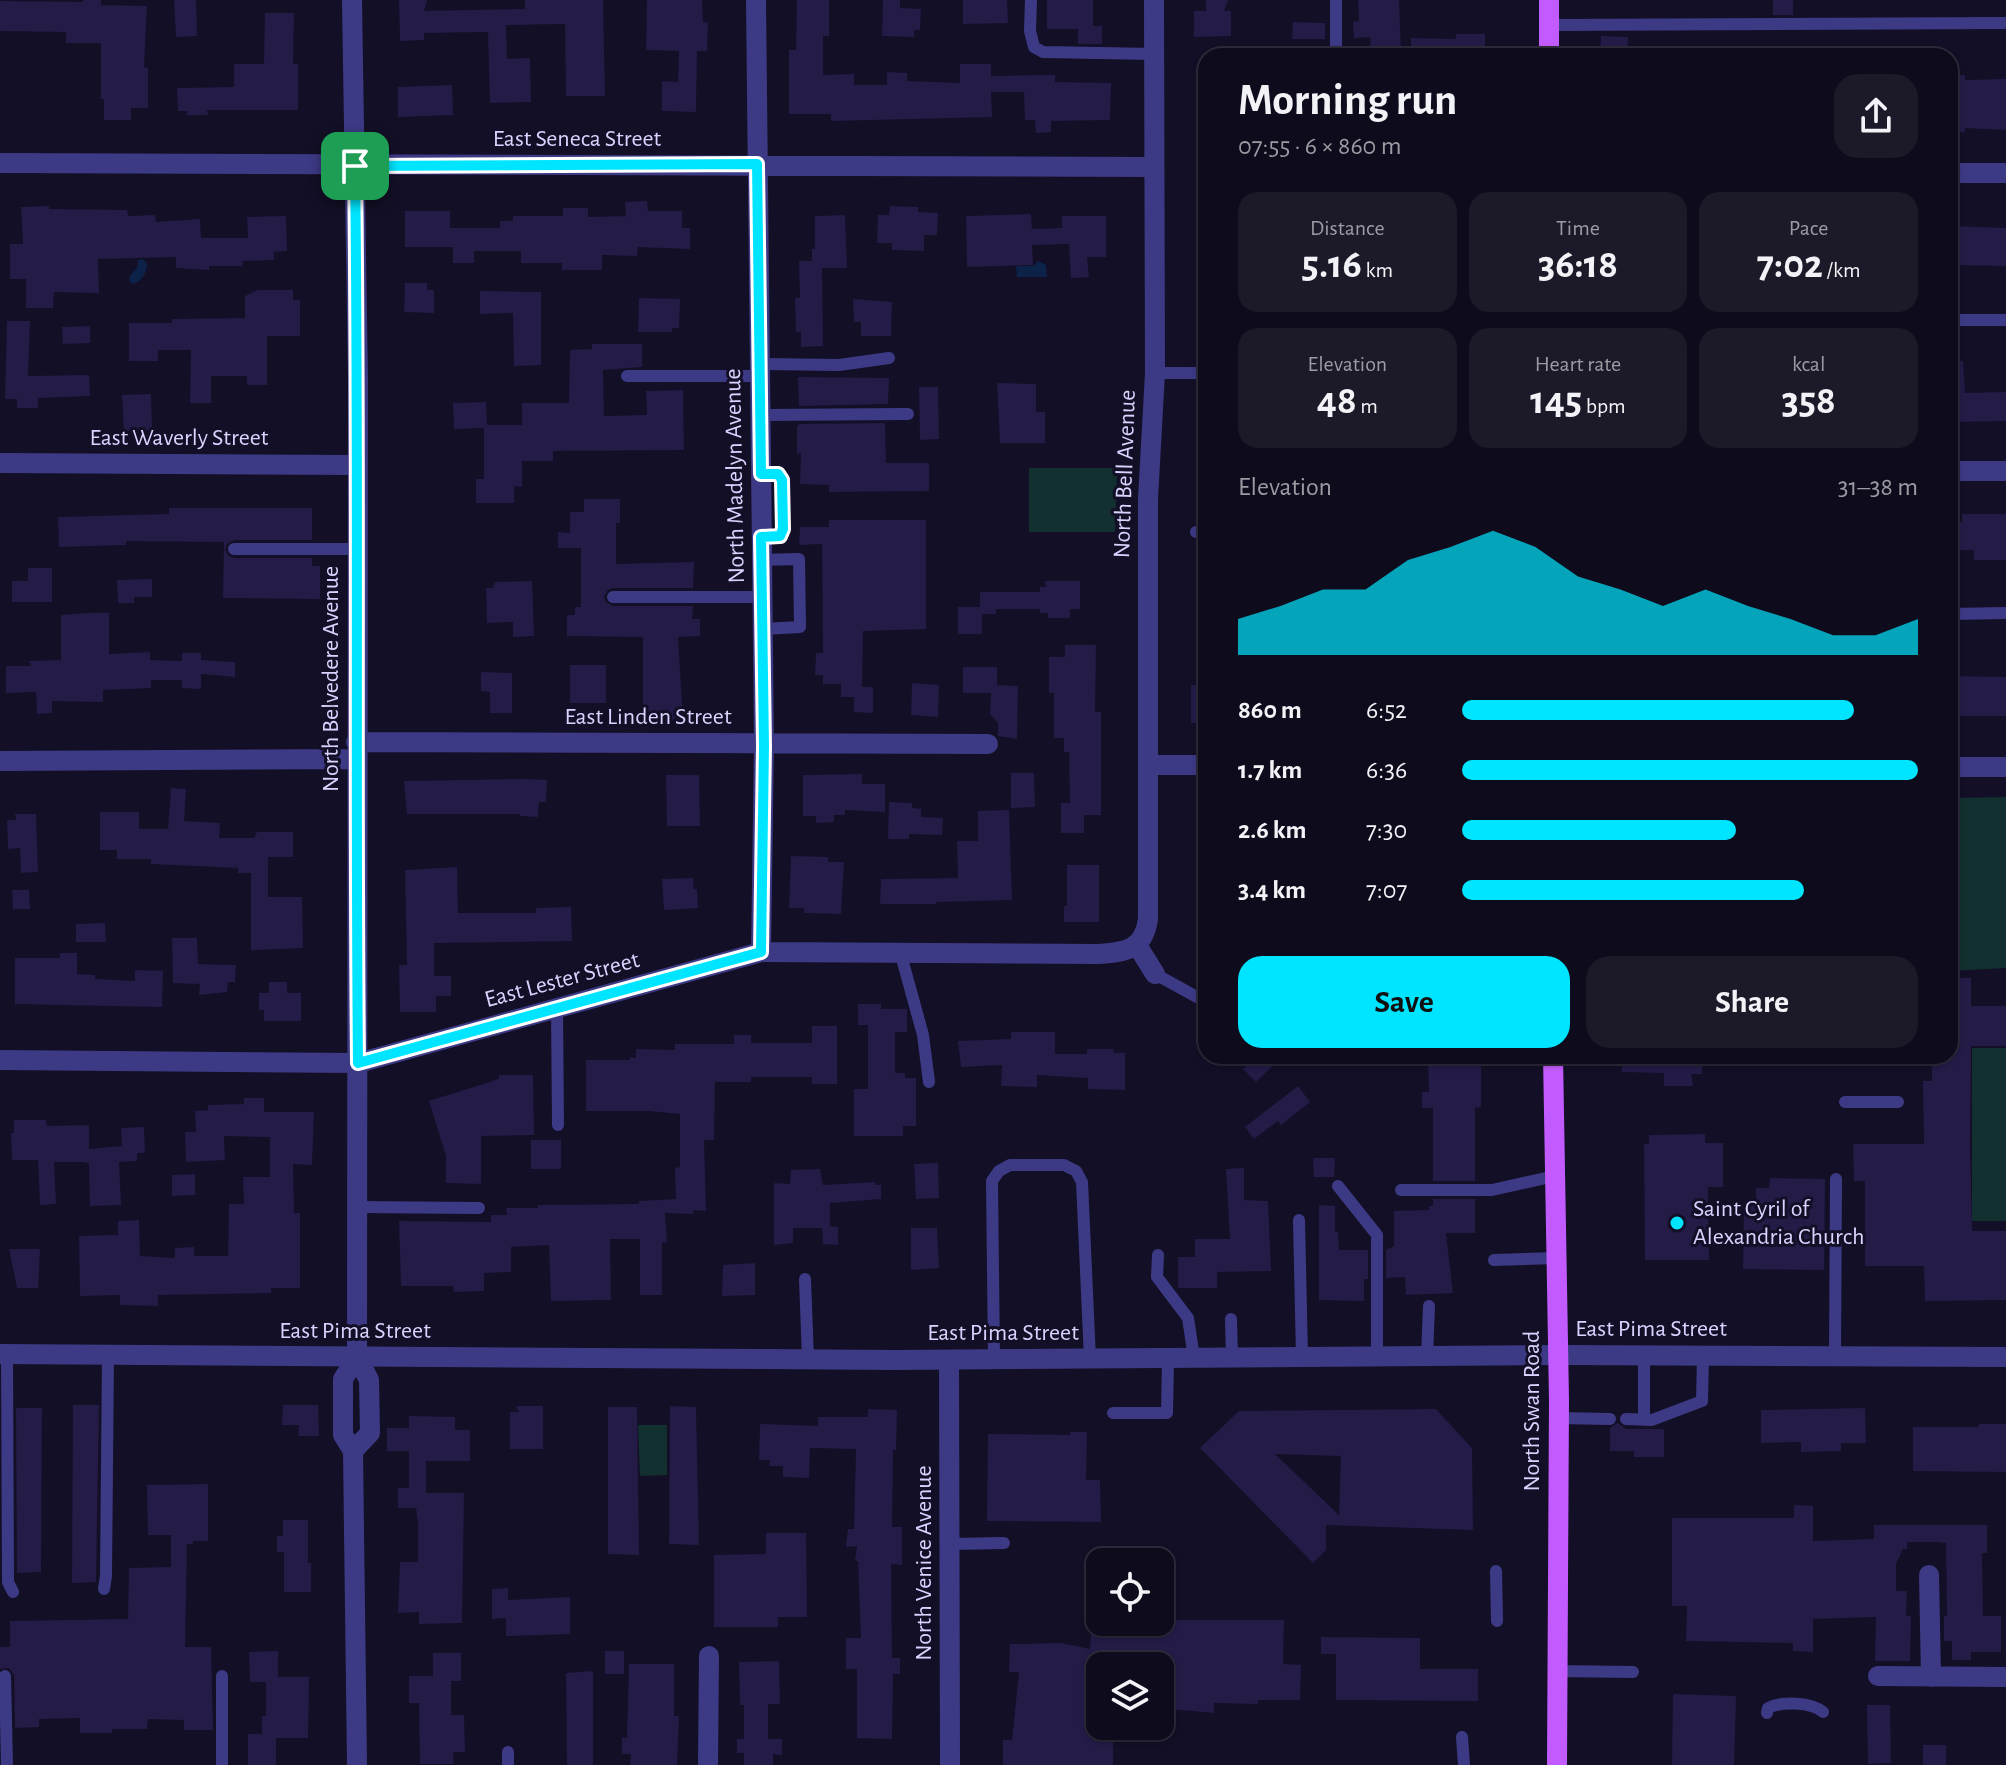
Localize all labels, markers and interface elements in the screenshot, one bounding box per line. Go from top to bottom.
button: share [1834,74,1918,158]
text: Morning run [1238,79,1457,123]
street label: East Seneca Street [493,127,662,151]
pin [321,132,389,200]
text: 07:55 · 6 × 860 m [1238,133,1401,159]
icon: arrive [333,144,377,188]
text: Distance [1310,217,1385,239]
text: Time [1556,217,1600,239]
text: Pace [1789,217,1828,239]
text: 5.16 [1302,245,1362,285]
text: 36:18 [1538,245,1618,285]
text: 7:02 [1757,245,1823,285]
text: km [1362,259,1393,281]
text: /km [1823,259,1861,281]
text: Elevation [1308,353,1387,375]
text: Heart rate [1535,353,1621,375]
text: kcal [1792,353,1825,375]
street label: North Madelyn Avenue [721,368,749,584]
text: 48 [1317,381,1357,421]
text: 145 [1530,381,1582,421]
text: 358 [1782,381,1836,421]
street label: North Bell Avenue [1110,389,1140,559]
text: m [1357,395,1378,417]
text: bpm [1582,395,1626,417]
street label: East Waverly Street [90,426,269,450]
text: Elevation [1238,474,1332,500]
text: 31–38 m [1838,474,1918,500]
street label: North Belvedere Avenue [319,566,343,792]
text: 860 m [1238,697,1302,723]
text: 6:52 [1366,697,1407,723]
street label: East Linden Street [564,705,732,729]
text: 1.7 km [1238,757,1302,783]
text: 6:36 [1366,757,1407,783]
text: 2.6 km [1238,817,1307,843]
text: 7:30 [1366,817,1407,843]
text: 3.4 km [1238,877,1306,903]
text: 7:07 [1366,877,1407,903]
street label: East Lester Street [482,948,642,1012]
button: Save [1238,956,1570,1048]
button: Share [1586,956,1918,1048]
place label: Saint Cyril of Alexandria Church [1693,1197,1865,1249]
marker: Saint Cyril of Alexandria Church [1668,1214,1686,1232]
street label: East Pima Street [1575,1317,1727,1341]
street label: East Pima Street [279,1319,431,1343]
street label: East Pima Street [927,1321,1079,1345]
street label: North Swan Road [1520,1331,1544,1491]
street label: North Venice Avenue [912,1465,936,1661]
map controls [1086,1548,1174,1740]
button: locate [1086,1548,1174,1636]
button: layers [1086,1652,1174,1740]

